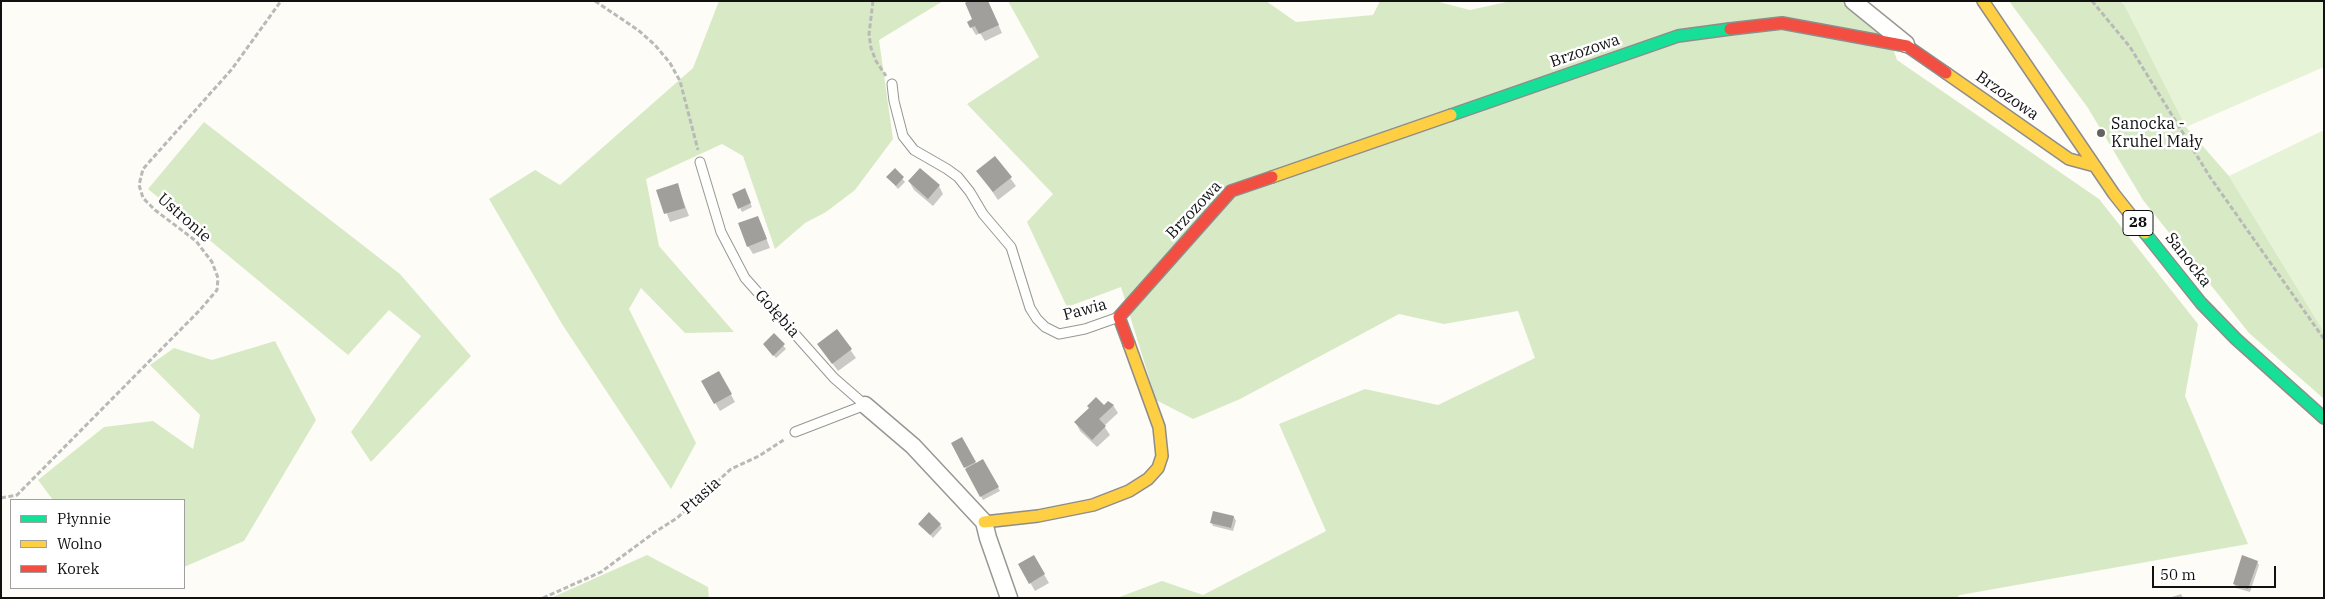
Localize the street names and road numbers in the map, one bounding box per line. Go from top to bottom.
street label: Brzozowa [1548,30,1622,72]
street label: Brzozowa [1972,67,2042,125]
street label: Brzozowa [1162,177,1226,243]
street label: Ustronie [153,189,215,247]
road number: 28 [2123,210,2153,236]
street label: Sanocka [2161,229,2215,291]
street label: Gołębia [751,286,803,342]
street label: Pawia [1061,295,1109,325]
street label: Ptasia [677,473,725,519]

